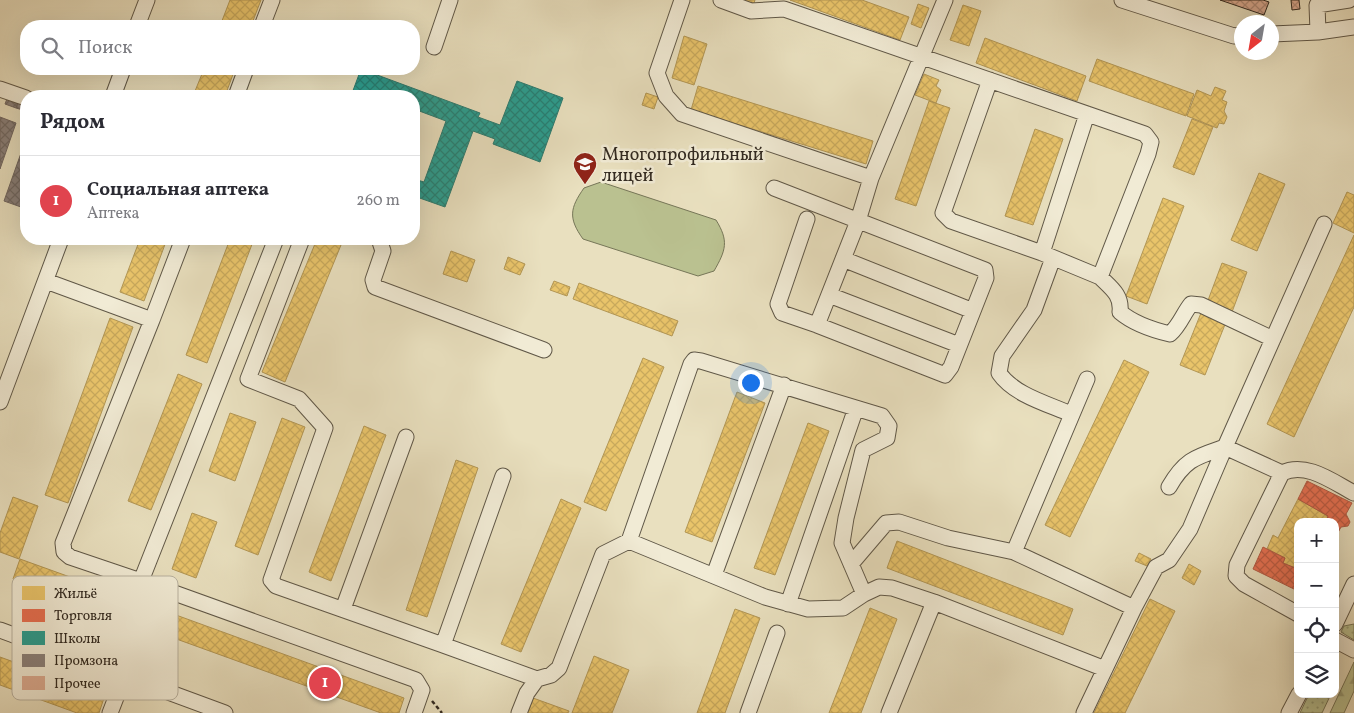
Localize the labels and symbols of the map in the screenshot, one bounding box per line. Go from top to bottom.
north arrow [1234,15,1279,60]
place label: Многопрофильный лицей [602,143,764,189]
school or university icon: Многопрофильный лицей [572,151,598,185]
your location [738,370,764,396]
legend [12,576,178,700]
text: Жильё [54,585,98,604]
text: Торговля [54,607,112,626]
text: Школы [54,630,100,649]
text: Промзона [54,652,118,671]
pin: 1 [309,664,341,702]
text: Прочее [54,675,101,694]

